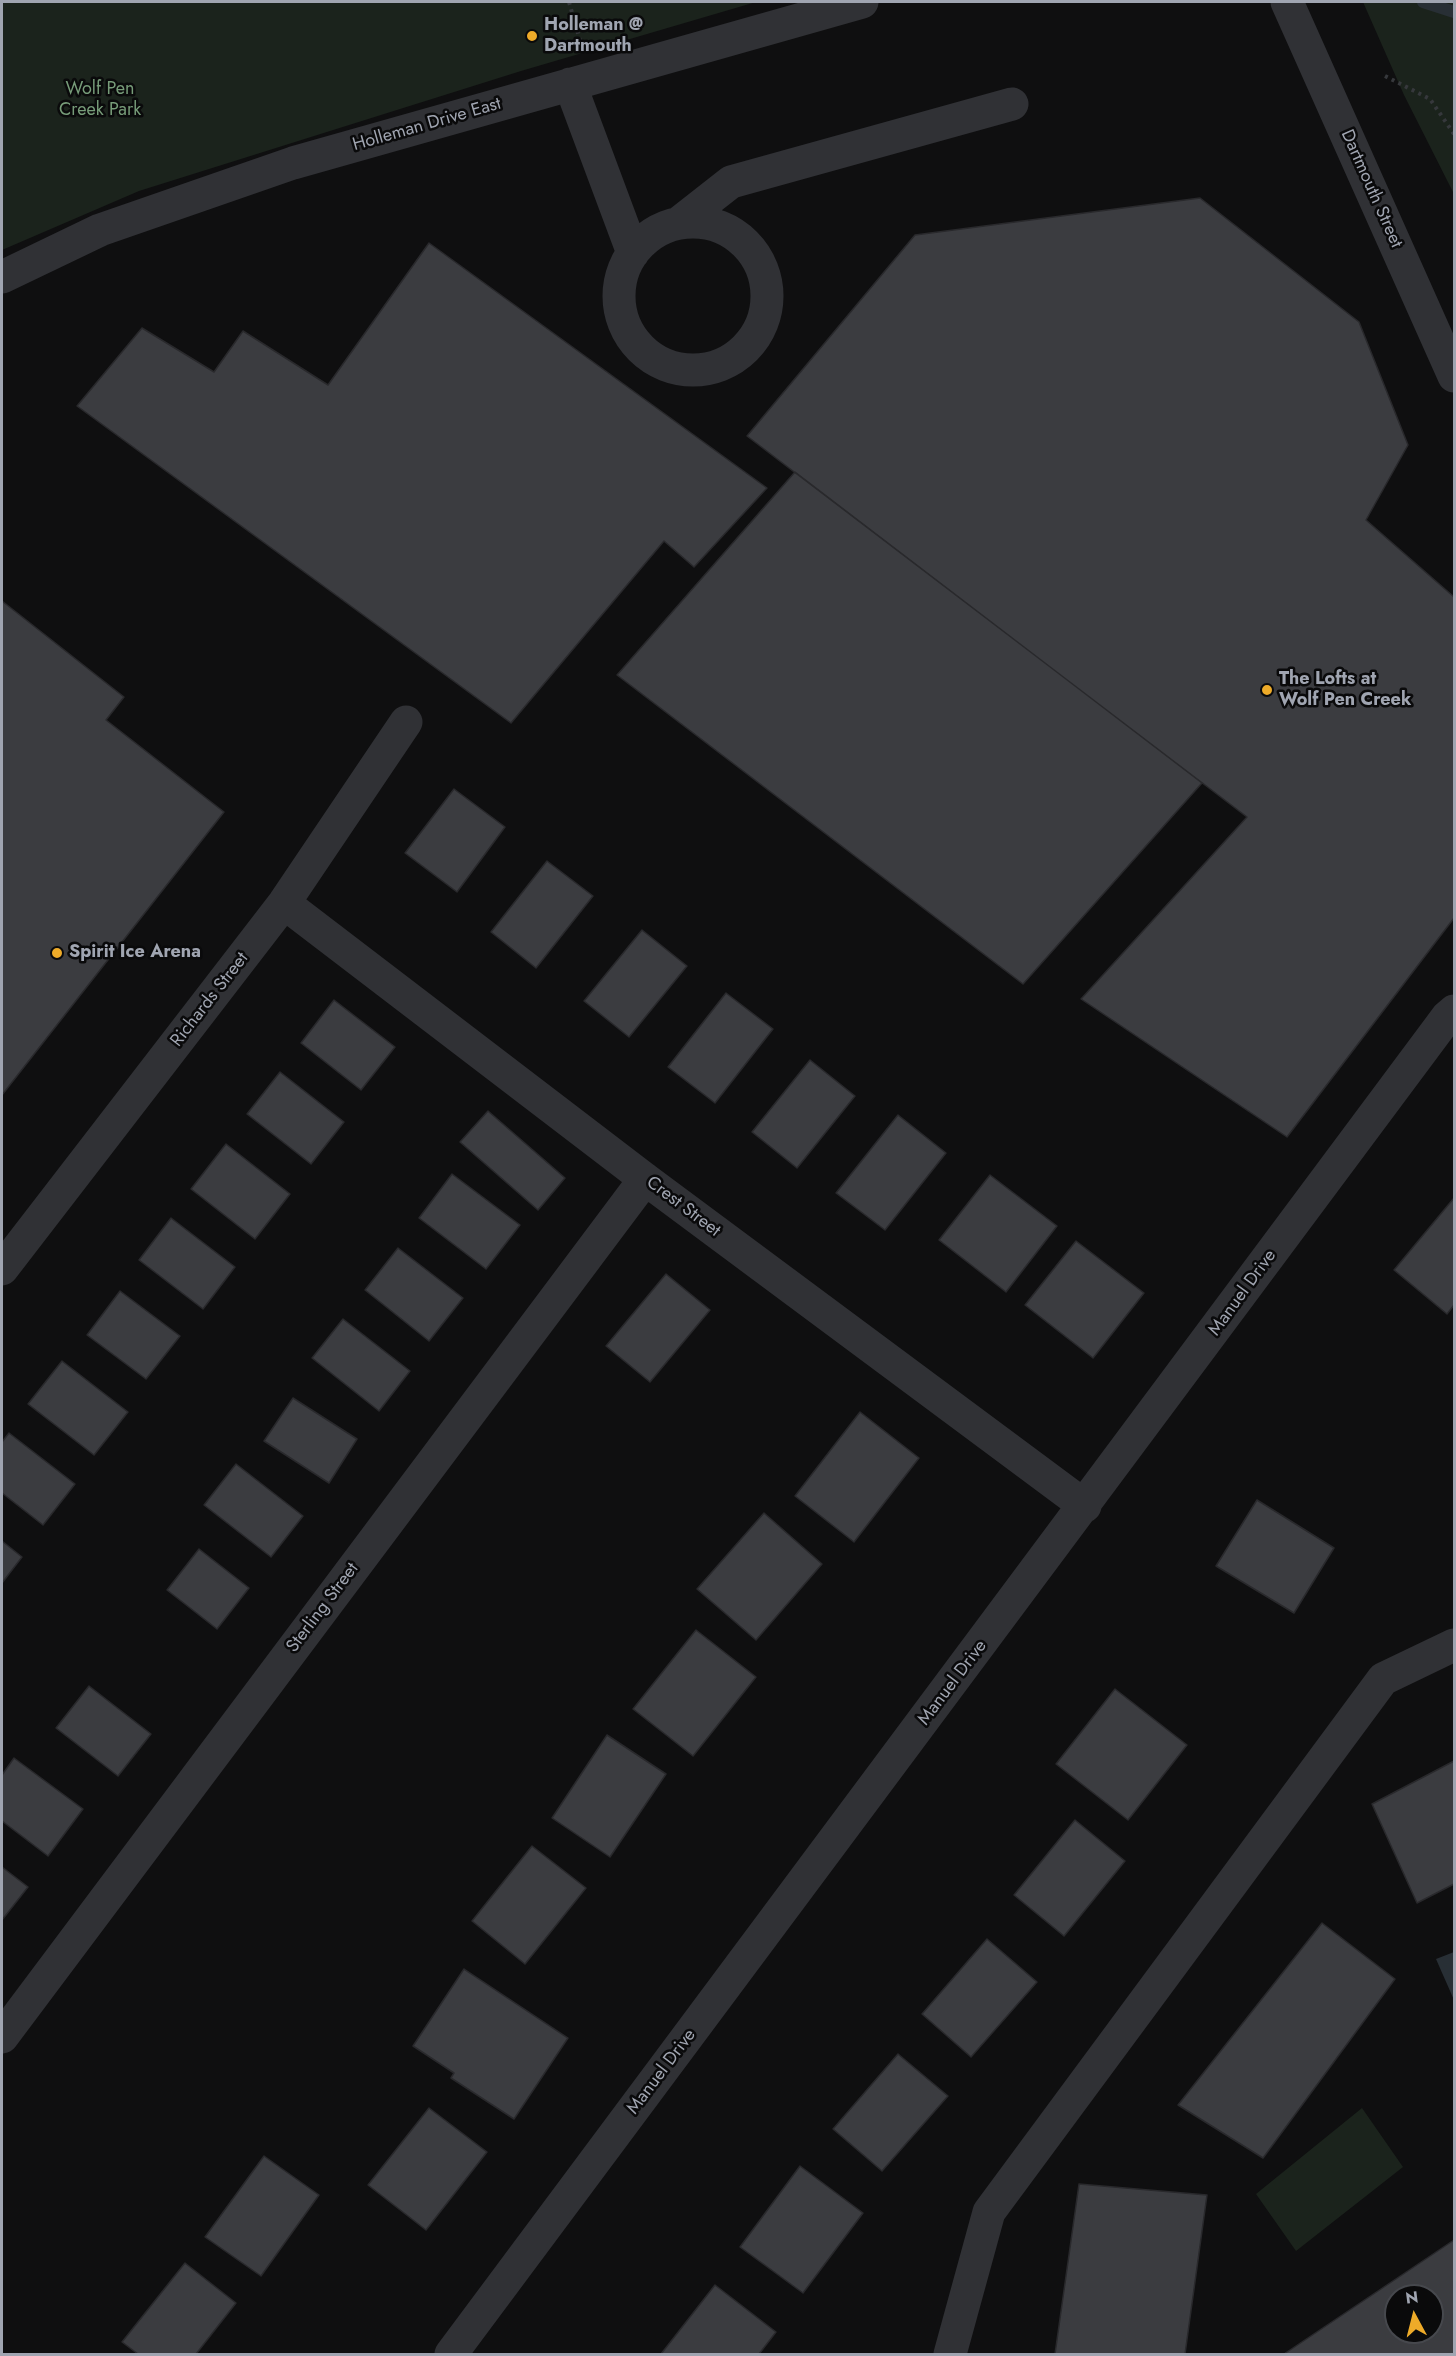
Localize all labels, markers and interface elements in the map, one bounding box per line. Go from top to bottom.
place label: Holleman @ Dartmouth [544,15,643,57]
marker: Holleman @ Dartmouth [525,29,539,43]
park label: Wolf Pen Creek Park [59,79,141,122]
street label: Holleman Drive East [350,93,504,157]
street label: Dartmouth Street [1335,127,1407,251]
place label: The Lofts at Wolf Pen Creek [1279,669,1411,712]
marker: The Lofts at Wolf Pen Creek [1260,683,1274,697]
place label: Spirit Ice Arena [69,942,201,964]
marker: Spirit Ice Arena [50,946,64,960]
street label: Richards Street [167,949,253,1051]
street label: Crest Street [642,1172,724,1242]
street label: Manuel Drive [1205,1246,1281,1340]
street label: Sterling Street [282,1559,364,1657]
street label: Manuel Drive [914,1636,992,1730]
street label: Manuel Drive [623,2025,701,2119]
north arrow [1384,2284,1444,2344]
text: N [1404,2285,1420,2310]

